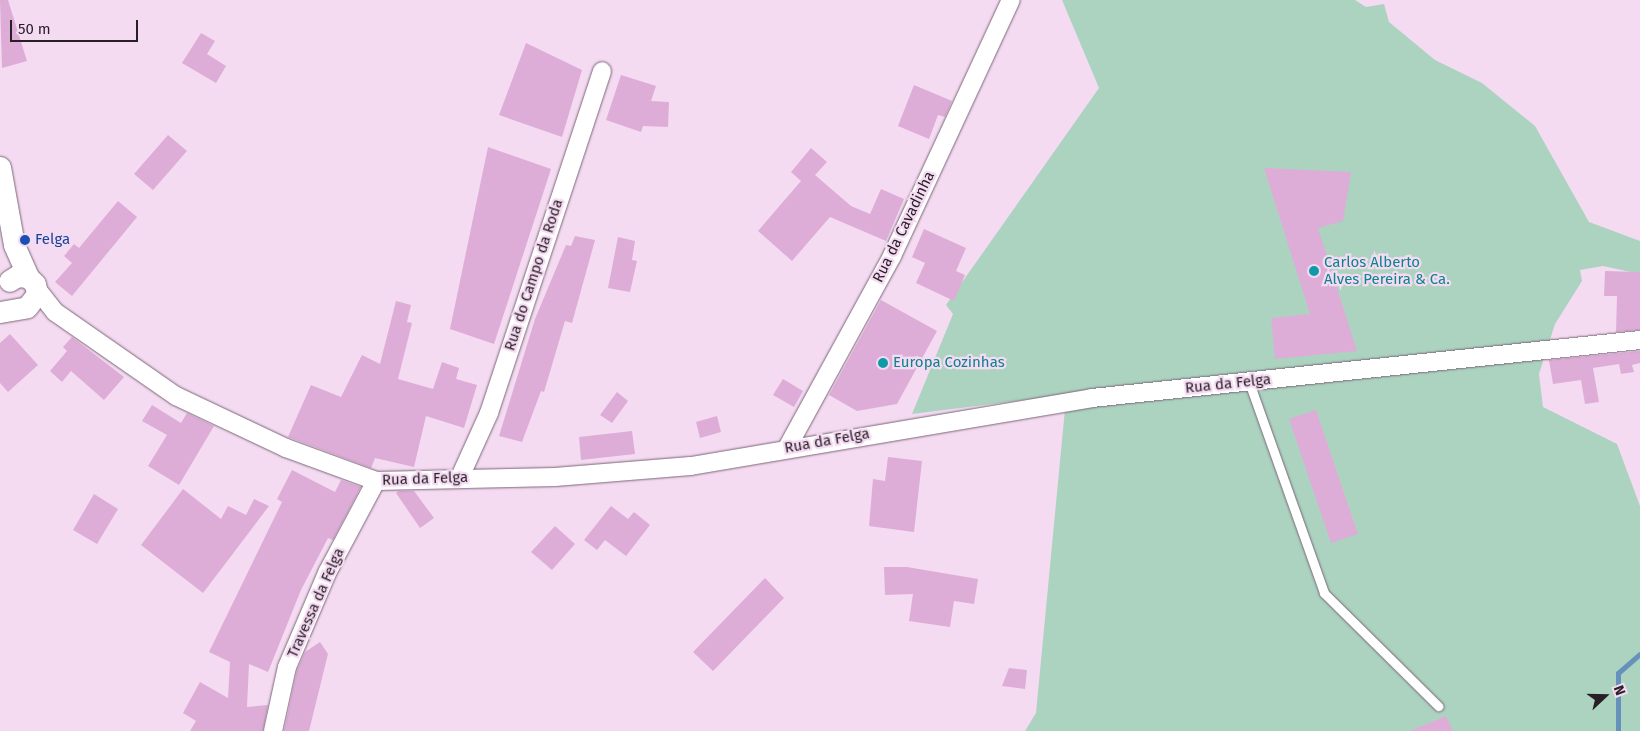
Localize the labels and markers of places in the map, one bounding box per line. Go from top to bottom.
place label: Felga [35,231,70,249]
marker: Felga [19,234,31,246]
place label: Carlos Alberto Alves Pereira & Ca. [1324,253,1450,288]
marker: Carlos Alberto Alves Pereira & Ca. [1308,265,1320,277]
place label: Europa Cozinhas [893,354,1005,372]
marker: Europa Cozinhas [877,357,889,369]

